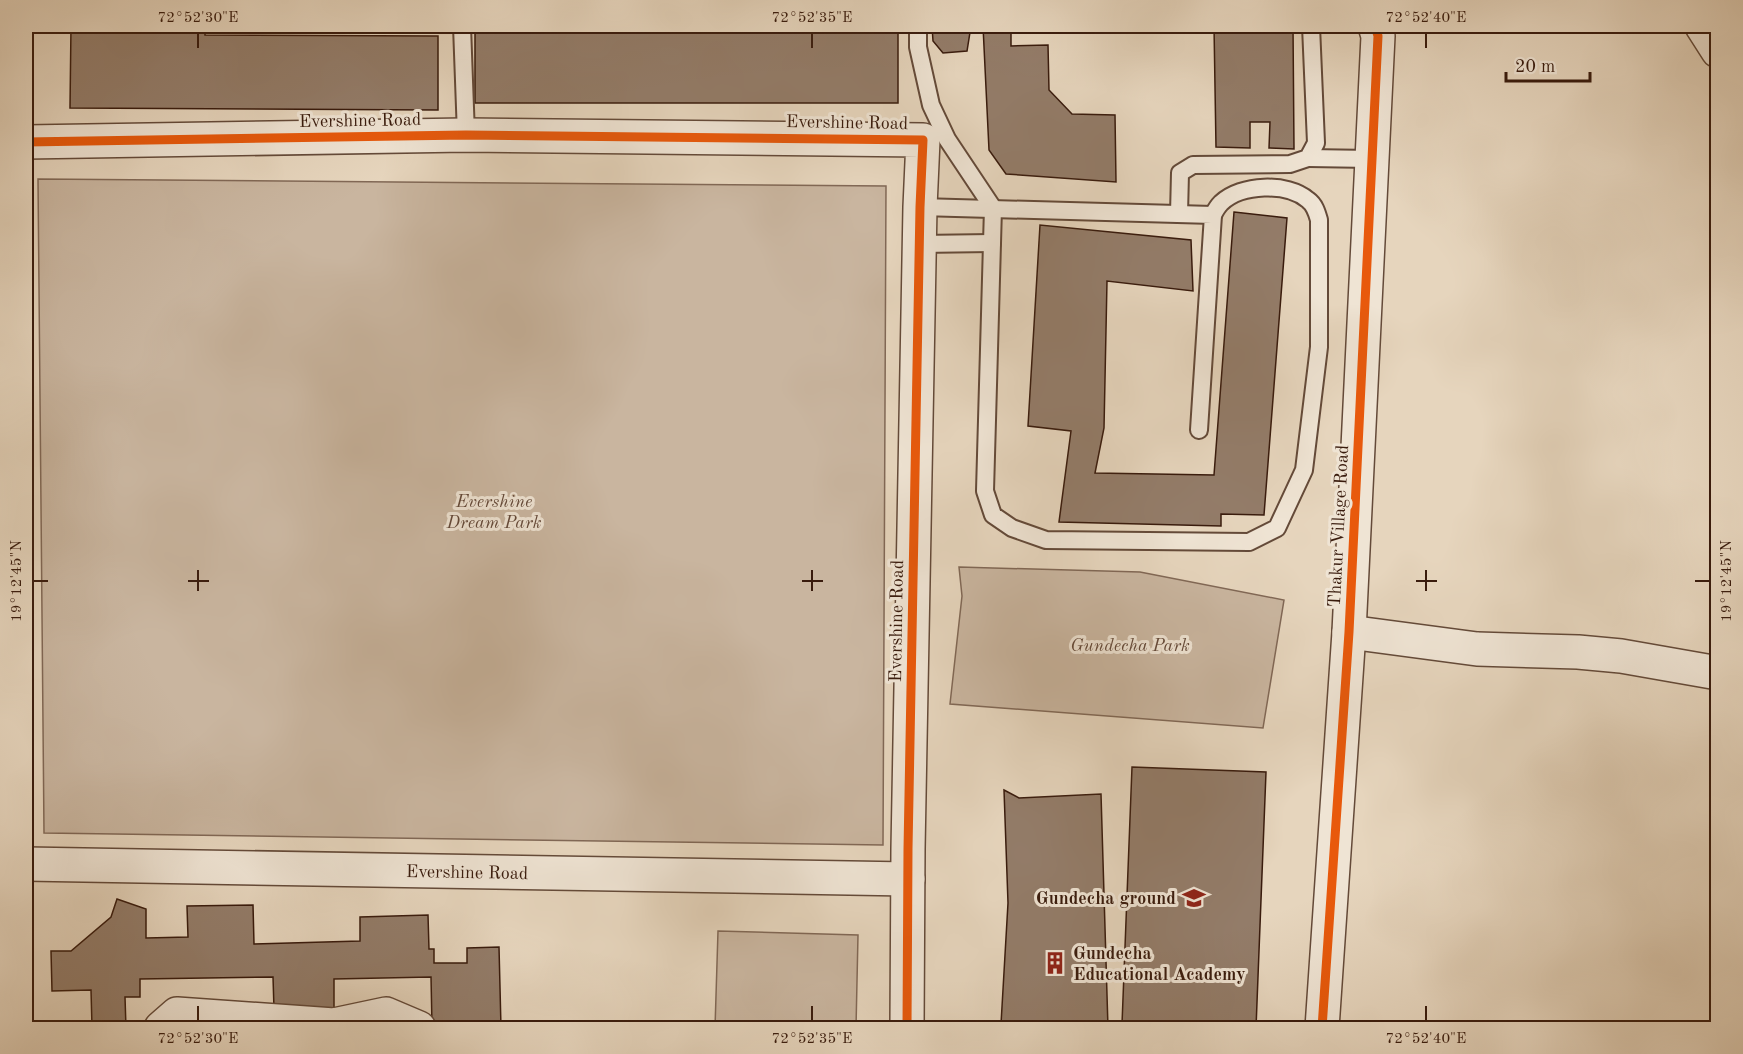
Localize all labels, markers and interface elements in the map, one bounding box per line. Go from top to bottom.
text: 72°52'30"E [158,11,238,26]
text: 72°52'35"E [772,11,852,26]
text: 72°52'40"E [1386,11,1466,26]
scale bar [1506,45,1590,83]
text: 20 m [1515,58,1555,76]
street label: Evershine Road [299,111,421,131]
street label: Evershine Road [786,113,908,133]
street label: Thakur Village Road [1326,444,1352,608]
park label: Evershine Dream Park [445,493,542,532]
text: 19°12'45"N [10,540,25,622]
text: 19°12'45"N [1720,540,1735,622]
street label: Evershine Road [887,560,907,682]
park label: Gundecha Park [1070,637,1190,655]
street label: Evershine Road [406,863,528,883]
school or university icon: Gundecha ground [1181,885,1207,911]
place label: Gundecha ground [1036,890,1176,908]
place label: Gundecha Educational Academy [1073,945,1246,984]
building icon: Gundecha Educational Academy [1042,950,1068,976]
text: 72°52'30"E [158,1032,238,1047]
text: 72°52'35"E [772,1032,852,1047]
text: 72°52'40"E [1386,1032,1466,1047]

